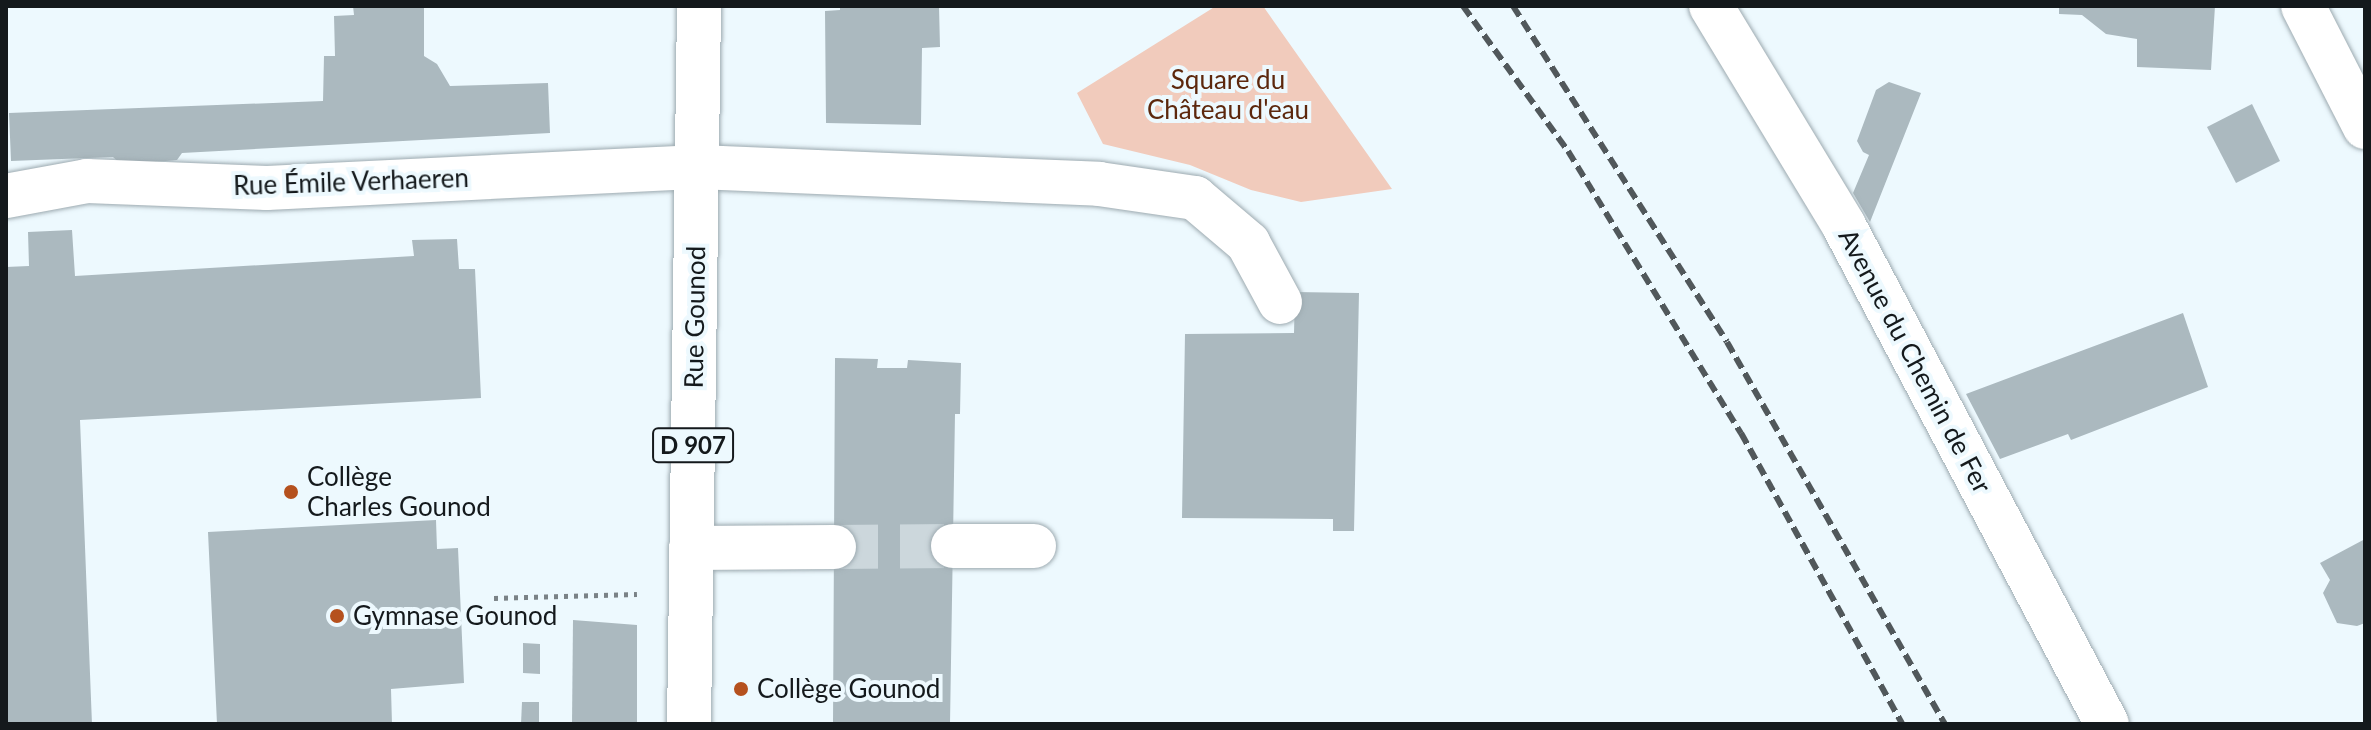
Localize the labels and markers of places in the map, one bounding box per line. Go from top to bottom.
place label: Collège Charles Gounod [307,461,491,522]
marker: Collège Charles Gounod [282,483,300,501]
place label: Gymnase Gounod [353,600,557,632]
marker: Gymnase Gounod [328,607,346,625]
place label: Collège Gounod [757,673,940,705]
marker: Collège Gounod [732,680,750,698]

